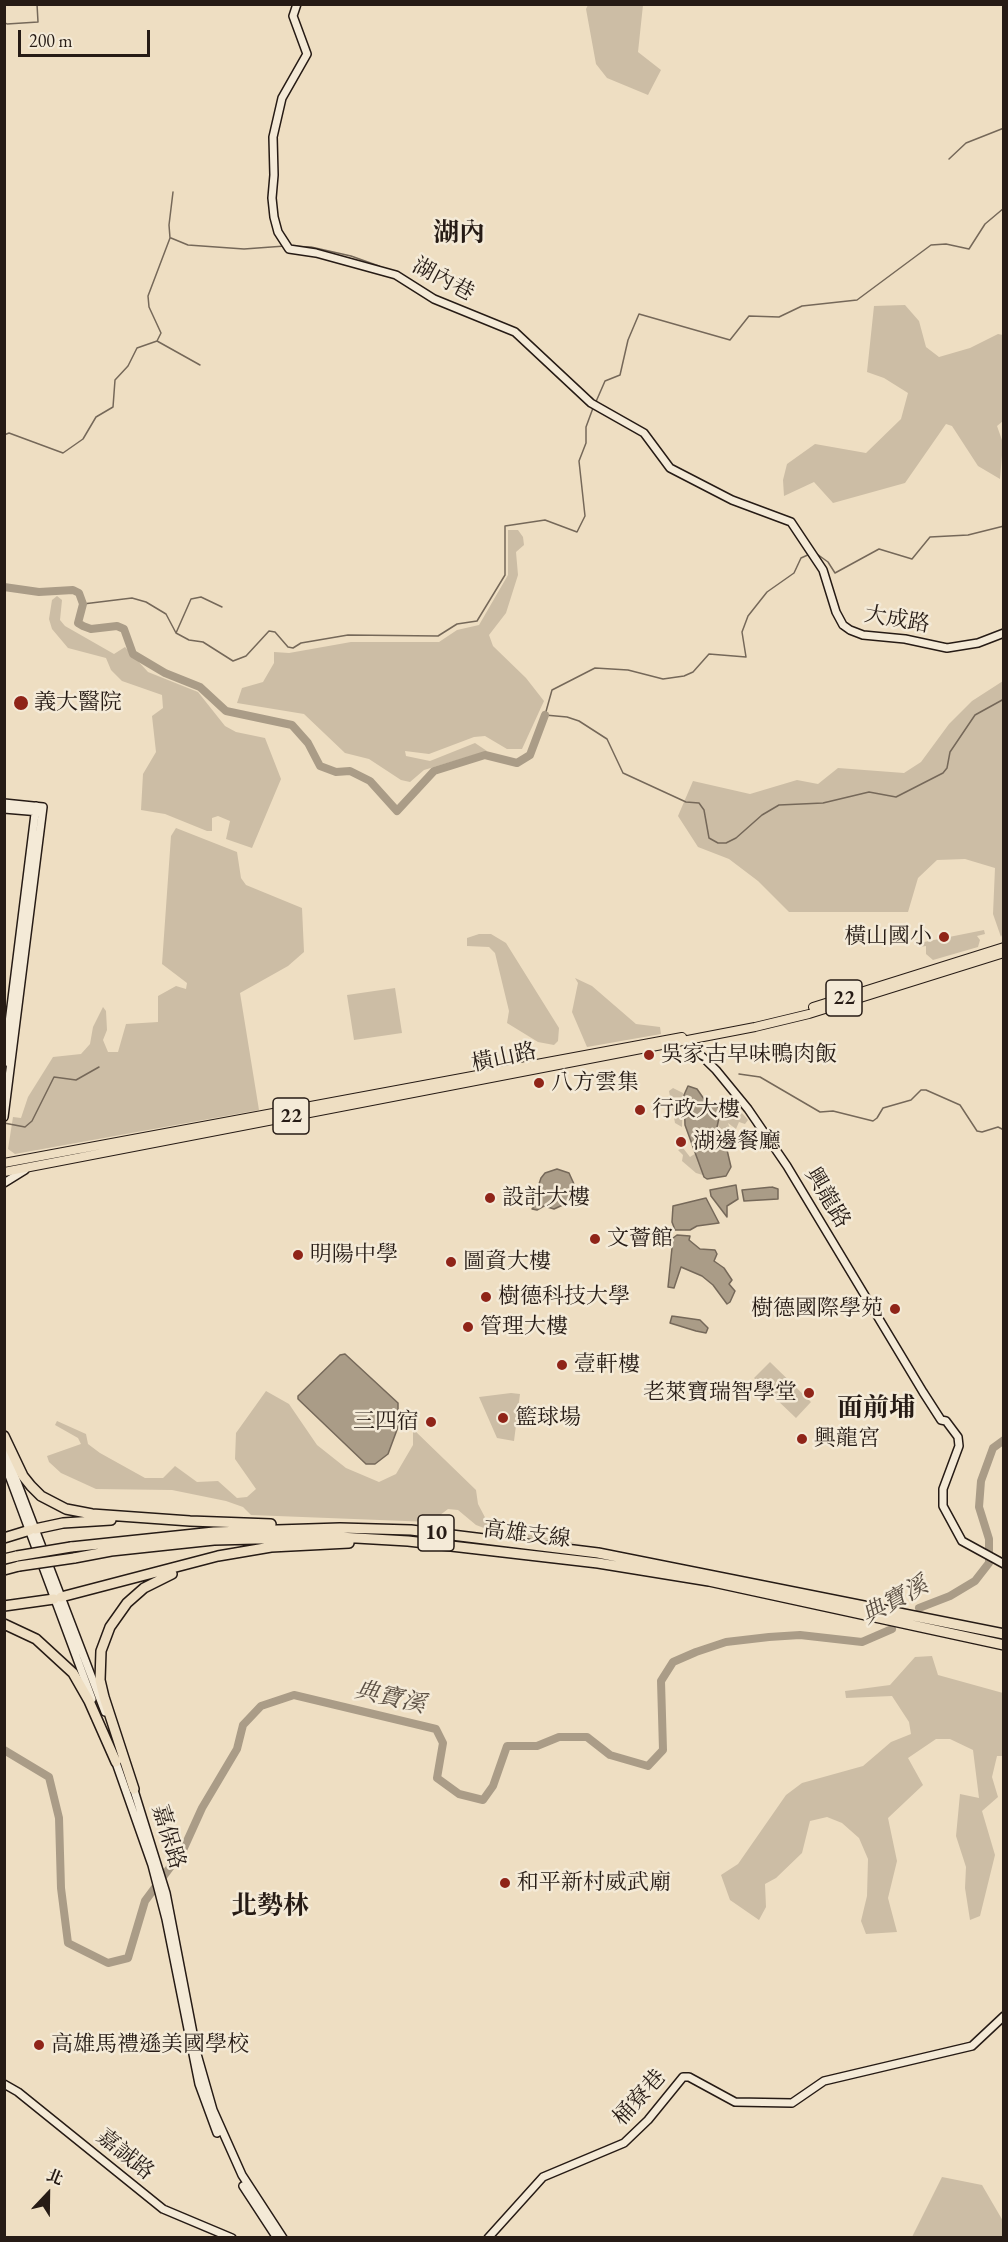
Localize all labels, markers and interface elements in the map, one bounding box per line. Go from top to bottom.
scale bar [21,18,153,56]
text: 200 m [29,29,73,52]
district label: 湖內 [433,218,485,250]
street label: 湖內巷 [408,253,478,307]
street label: 大成路 [862,601,932,639]
place label: 義大醫院 [34,690,122,716]
marker: 義大醫院 [12,694,30,712]
place label: 橫山國小 [844,924,932,950]
marker: 橫山國小 [937,930,951,944]
road number: 22 [826,980,862,1016]
street label: 橫山路 [469,1038,539,1078]
place label: 吳家古早味鴨肉飯 [661,1042,837,1068]
marker: 吳家古早味鴨肉飯 [642,1048,656,1062]
place label: 八方雲集 [551,1070,639,1096]
marker: 八方雲集 [532,1076,546,1090]
place label: 行政大樓 [652,1097,740,1123]
road number: 22 [273,1098,309,1134]
marker: 行政大樓 [633,1103,647,1117]
place label: 湖邊餐廳 [693,1129,781,1155]
marker: 湖邊餐廳 [674,1135,688,1149]
street label: 興龍路 [799,1163,855,1233]
place label: 設計大樓 [502,1185,590,1211]
marker: 設計大樓 [483,1191,497,1205]
place label: 文薈館 [607,1226,673,1252]
marker: 文薈館 [588,1232,602,1246]
place label: 明陽中學 [310,1242,398,1268]
marker: 明陽中學 [291,1248,305,1262]
place label: 圖資大樓 [463,1249,551,1275]
marker: 圖資大樓 [444,1255,458,1269]
place label: 樹德科技大學 [498,1284,630,1310]
marker: 樹德科技大學 [479,1290,493,1304]
place label: 樹德國際學苑 [751,1296,883,1322]
marker: 樹德國際學苑 [888,1302,902,1316]
place label: 管理大樓 [480,1314,568,1340]
marker: 管理大樓 [461,1320,475,1334]
place label: 壹軒樓 [574,1352,640,1378]
marker: 壹軒樓 [555,1358,569,1372]
place label: 老萊寶瑞智學堂 [643,1380,797,1406]
marker: 老萊寶瑞智學堂 [802,1386,816,1400]
district label: 面前埔 [837,1393,915,1425]
place label: 籃球場 [515,1405,581,1431]
place label: 三四宿 [353,1409,419,1435]
marker: 籃球場 [496,1411,510,1425]
marker: 三四宿 [424,1415,438,1429]
place label: 興龍宮 [814,1426,880,1452]
marker: 興龍宮 [795,1432,809,1446]
road number: 10 [418,1515,454,1551]
street label: 高雄支線 [482,1517,572,1553]
water label: 典寶溪 [857,1571,933,1631]
water label: 典寶溪 [352,1676,428,1720]
street label: 嘉保路 [146,1802,190,1872]
place label: 和平新村威武廟 [517,1870,671,1896]
marker: 和平新村威武廟 [498,1876,512,1890]
district label: 北勢林 [231,1891,309,1923]
place label: 高雄馬禮遜美國學校 [51,2032,249,2058]
marker: 高雄馬禮遜美國學校 [32,2038,46,2052]
street label: 桶寮巷 [608,2065,672,2131]
street label: 嘉誠路 [91,2124,159,2186]
north arrow [18,2164,78,2224]
text: 北 [44,2164,66,2190]

